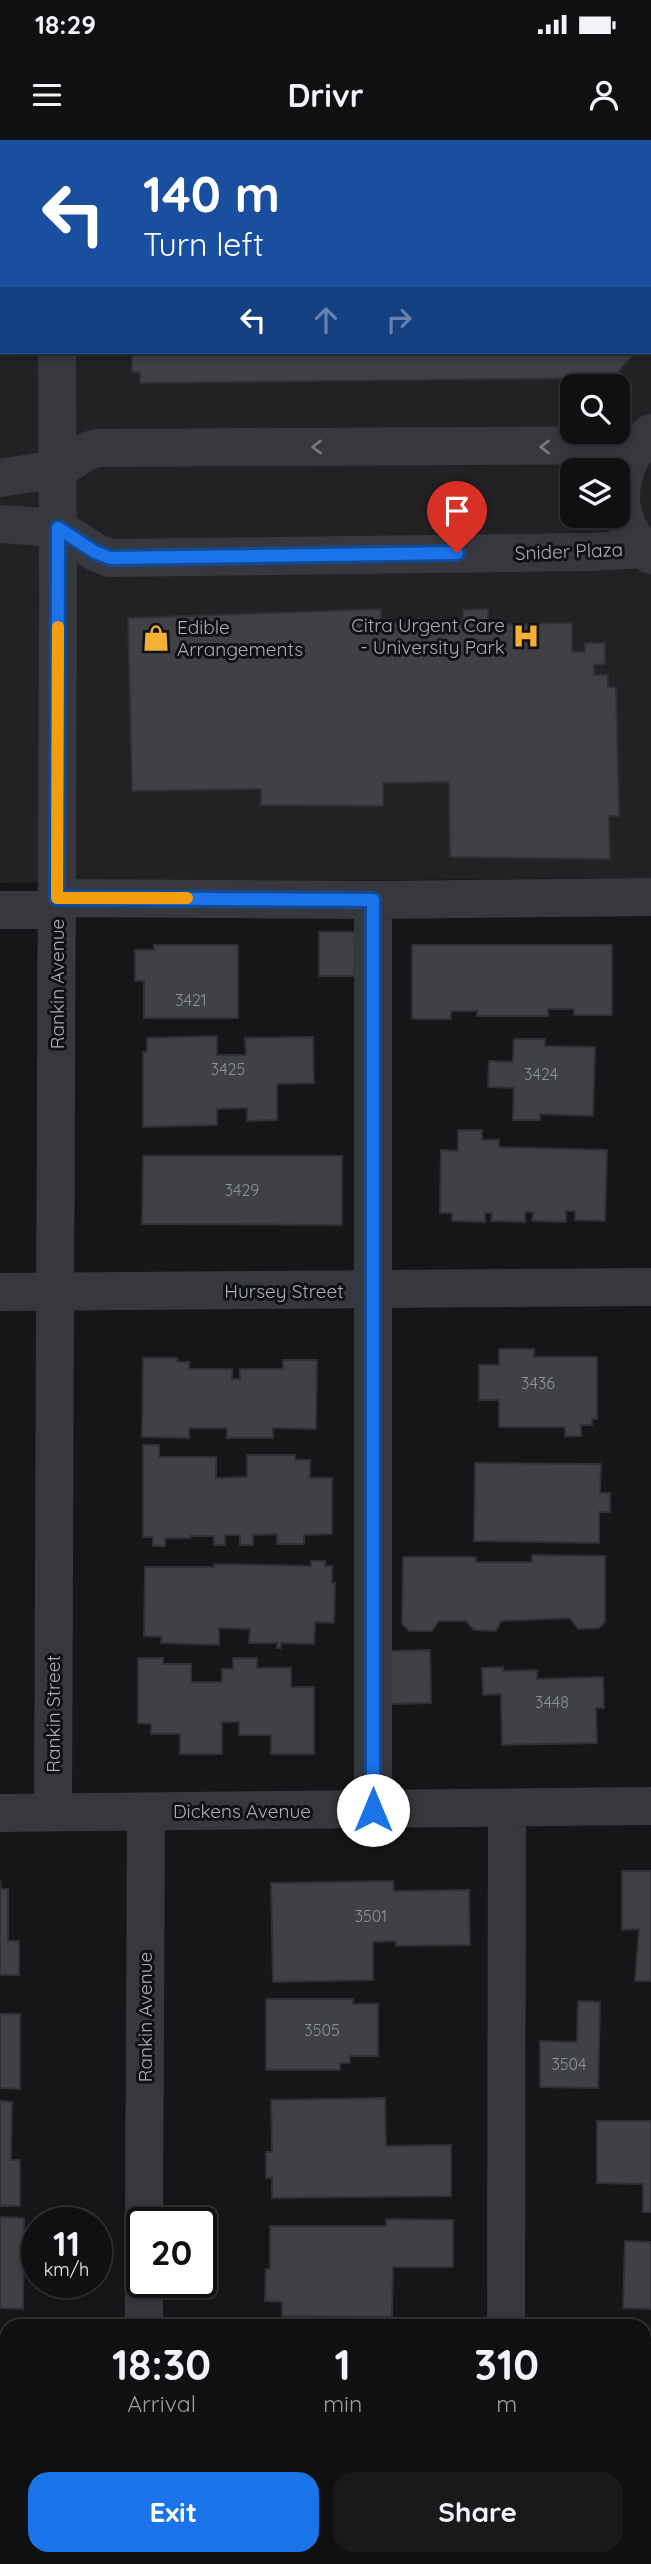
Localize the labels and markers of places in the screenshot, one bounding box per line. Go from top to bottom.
pin [427,481,487,553]
place label: Citra Urgent Care - University Park [351,613,505,659]
place label: Edible Arrangements [177,615,303,661]
hospital icon: Citra Urgent Care - University Park [511,621,541,651]
shop icon: Edible Arrangements [141,623,171,653]

